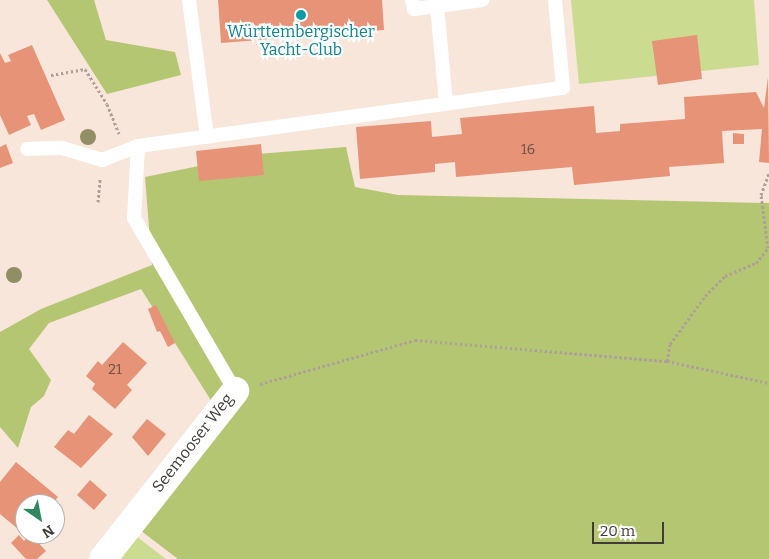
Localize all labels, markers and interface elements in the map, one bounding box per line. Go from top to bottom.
marker: Württembergischer Yacht-Club [295,9,307,21]
place label: Württembergischer Yacht-Club [227,22,375,60]
house number: 16 [521,142,535,158]
house number: 21 [108,362,122,378]
street label: Seemooser Weg [148,390,238,496]
north arrow [15,494,65,544]
scale bar [594,512,666,544]
text: N [39,521,57,541]
text: 20 m [600,522,635,540]

